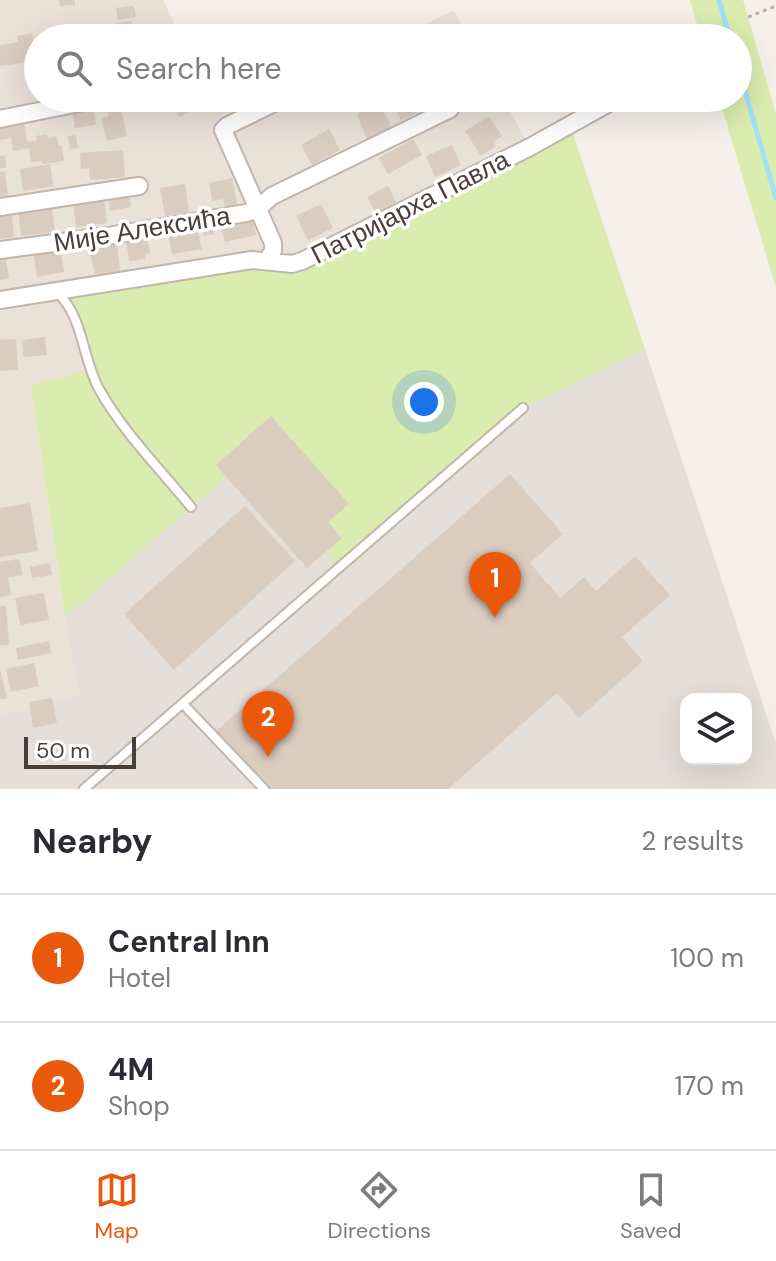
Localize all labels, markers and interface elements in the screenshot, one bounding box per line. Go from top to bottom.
search box [24,24,752,112]
icon: search [52,46,96,90]
text: Search here [116,49,282,88]
street label: Патријарха Павла [305,142,515,272]
street label: Мије Алексића [51,198,233,260]
your location [404,382,444,422]
pin: 1 [469,552,521,618]
pin: 2 [242,691,294,757]
map controls [680,693,752,765]
button: layers [680,693,752,765]
scale bar [24,733,136,769]
text: 50 m [36,736,90,765]
text: Nearby [32,819,152,864]
text: 2 results [641,824,744,858]
text: Central Inn [108,922,270,961]
text: 1 [53,941,63,975]
text: 100 m [670,941,744,975]
text: Hotel [108,961,171,995]
text: 4M [108,1050,154,1089]
text: 2 [50,1069,66,1103]
text: 170 m [675,1069,744,1103]
text: Shop [108,1089,170,1123]
tab: Map [94,1168,139,1245]
tab: Directions [328,1168,431,1245]
tab: Saved [620,1168,682,1245]

